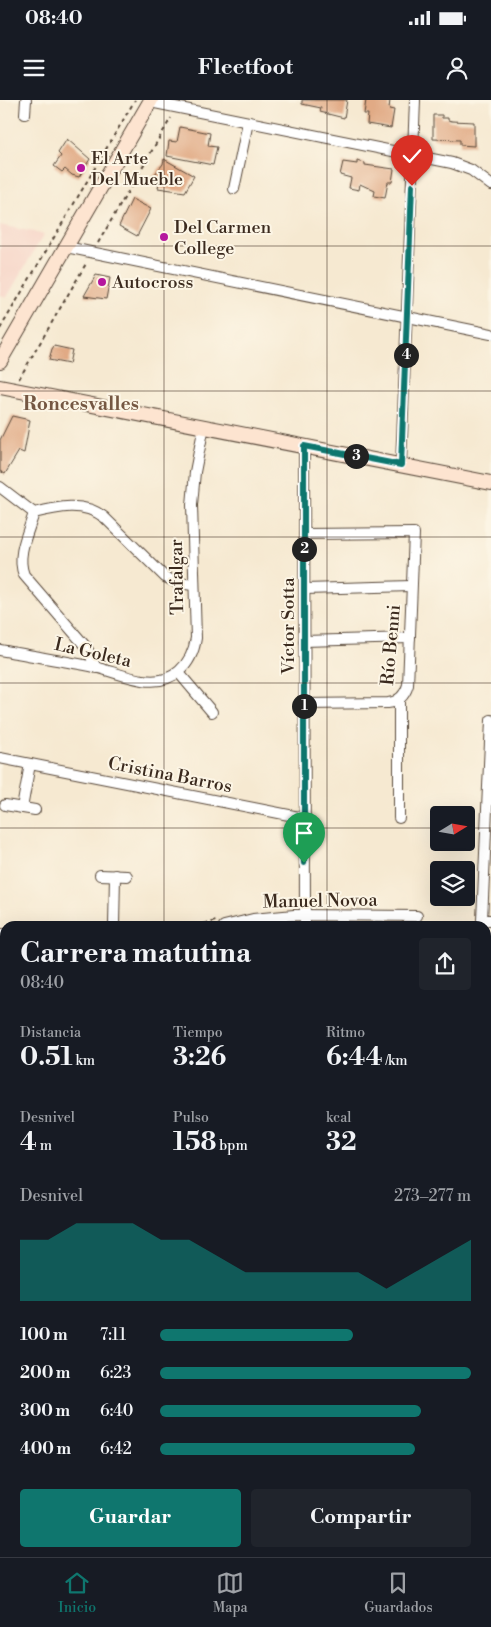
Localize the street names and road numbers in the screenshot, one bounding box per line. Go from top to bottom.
street label: Trafalgar [165,539,189,615]
street label: Víctor Sotta [277,577,300,676]
street label: Río Benni [376,603,406,687]
street label: La Goleta [52,633,135,673]
street label: Cristina Barros [106,752,234,798]
street label: Manuel Novoa [262,888,378,914]

